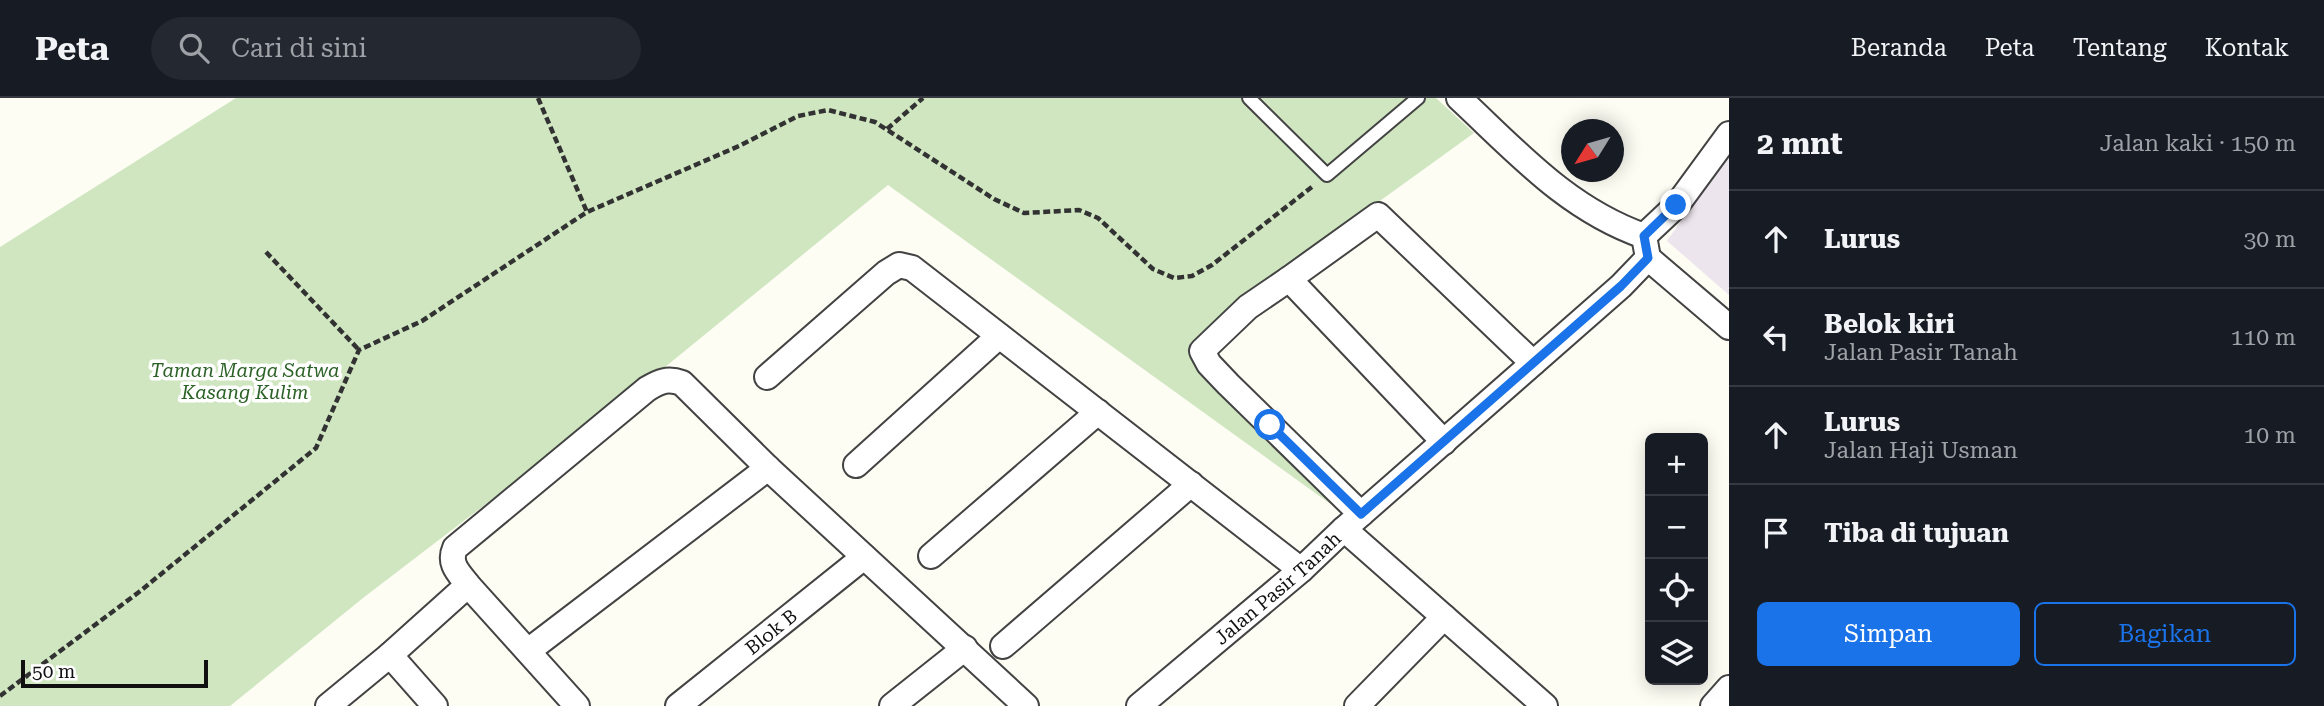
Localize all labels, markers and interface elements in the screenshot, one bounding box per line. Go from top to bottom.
search box [151,17,641,80]
text: Peta [35,29,109,68]
icon: search [175,29,213,67]
text: Cari di sini [231,33,367,63]
text: Beranda [1851,34,1947,62]
text: Peta [1985,34,2035,62]
text: Tentang [2073,34,2167,62]
text: Kontak [2205,34,2289,62]
north arrow [1561,119,1624,182]
text: 2 mnt [1757,126,1843,161]
text: Jalan kaki · 150 m [2100,130,2296,157]
route end [1660,189,1691,220]
icon: ahead [1757,220,1795,258]
text: Lurus [1824,224,1900,254]
text: 30 m [2243,226,2296,253]
text: Belok kiri [1824,309,1955,339]
icon: left [1757,318,1795,356]
text: 110 m [2231,324,2296,351]
text: Jalan Pasir Tanah [1824,339,2018,366]
park label: Taman Marga Satwa Kasang Kulim [151,359,339,404]
text: Lurus [1824,407,1900,437]
route start [1254,409,1285,440]
icon: ahead [1757,416,1795,454]
text: 10 m [2243,422,2296,449]
map controls [1645,433,1708,685]
button: + [1645,433,1708,496]
text: Jalan Haji Usman [1824,437,2018,464]
button: − [1645,496,1708,559]
icon: arrive [1757,514,1795,552]
text: Tiba di tujuan [1824,518,2009,548]
street label: Jalan Pasir Tanah [1210,527,1346,649]
button: locate [1645,559,1708,622]
button: Simpan [1757,602,2020,666]
button: Bagikan [2034,602,2296,666]
street label: Blok B [740,604,801,659]
button: layers [1645,622,1708,685]
scale bar [21,657,208,689]
text: 50 m [32,660,75,683]

